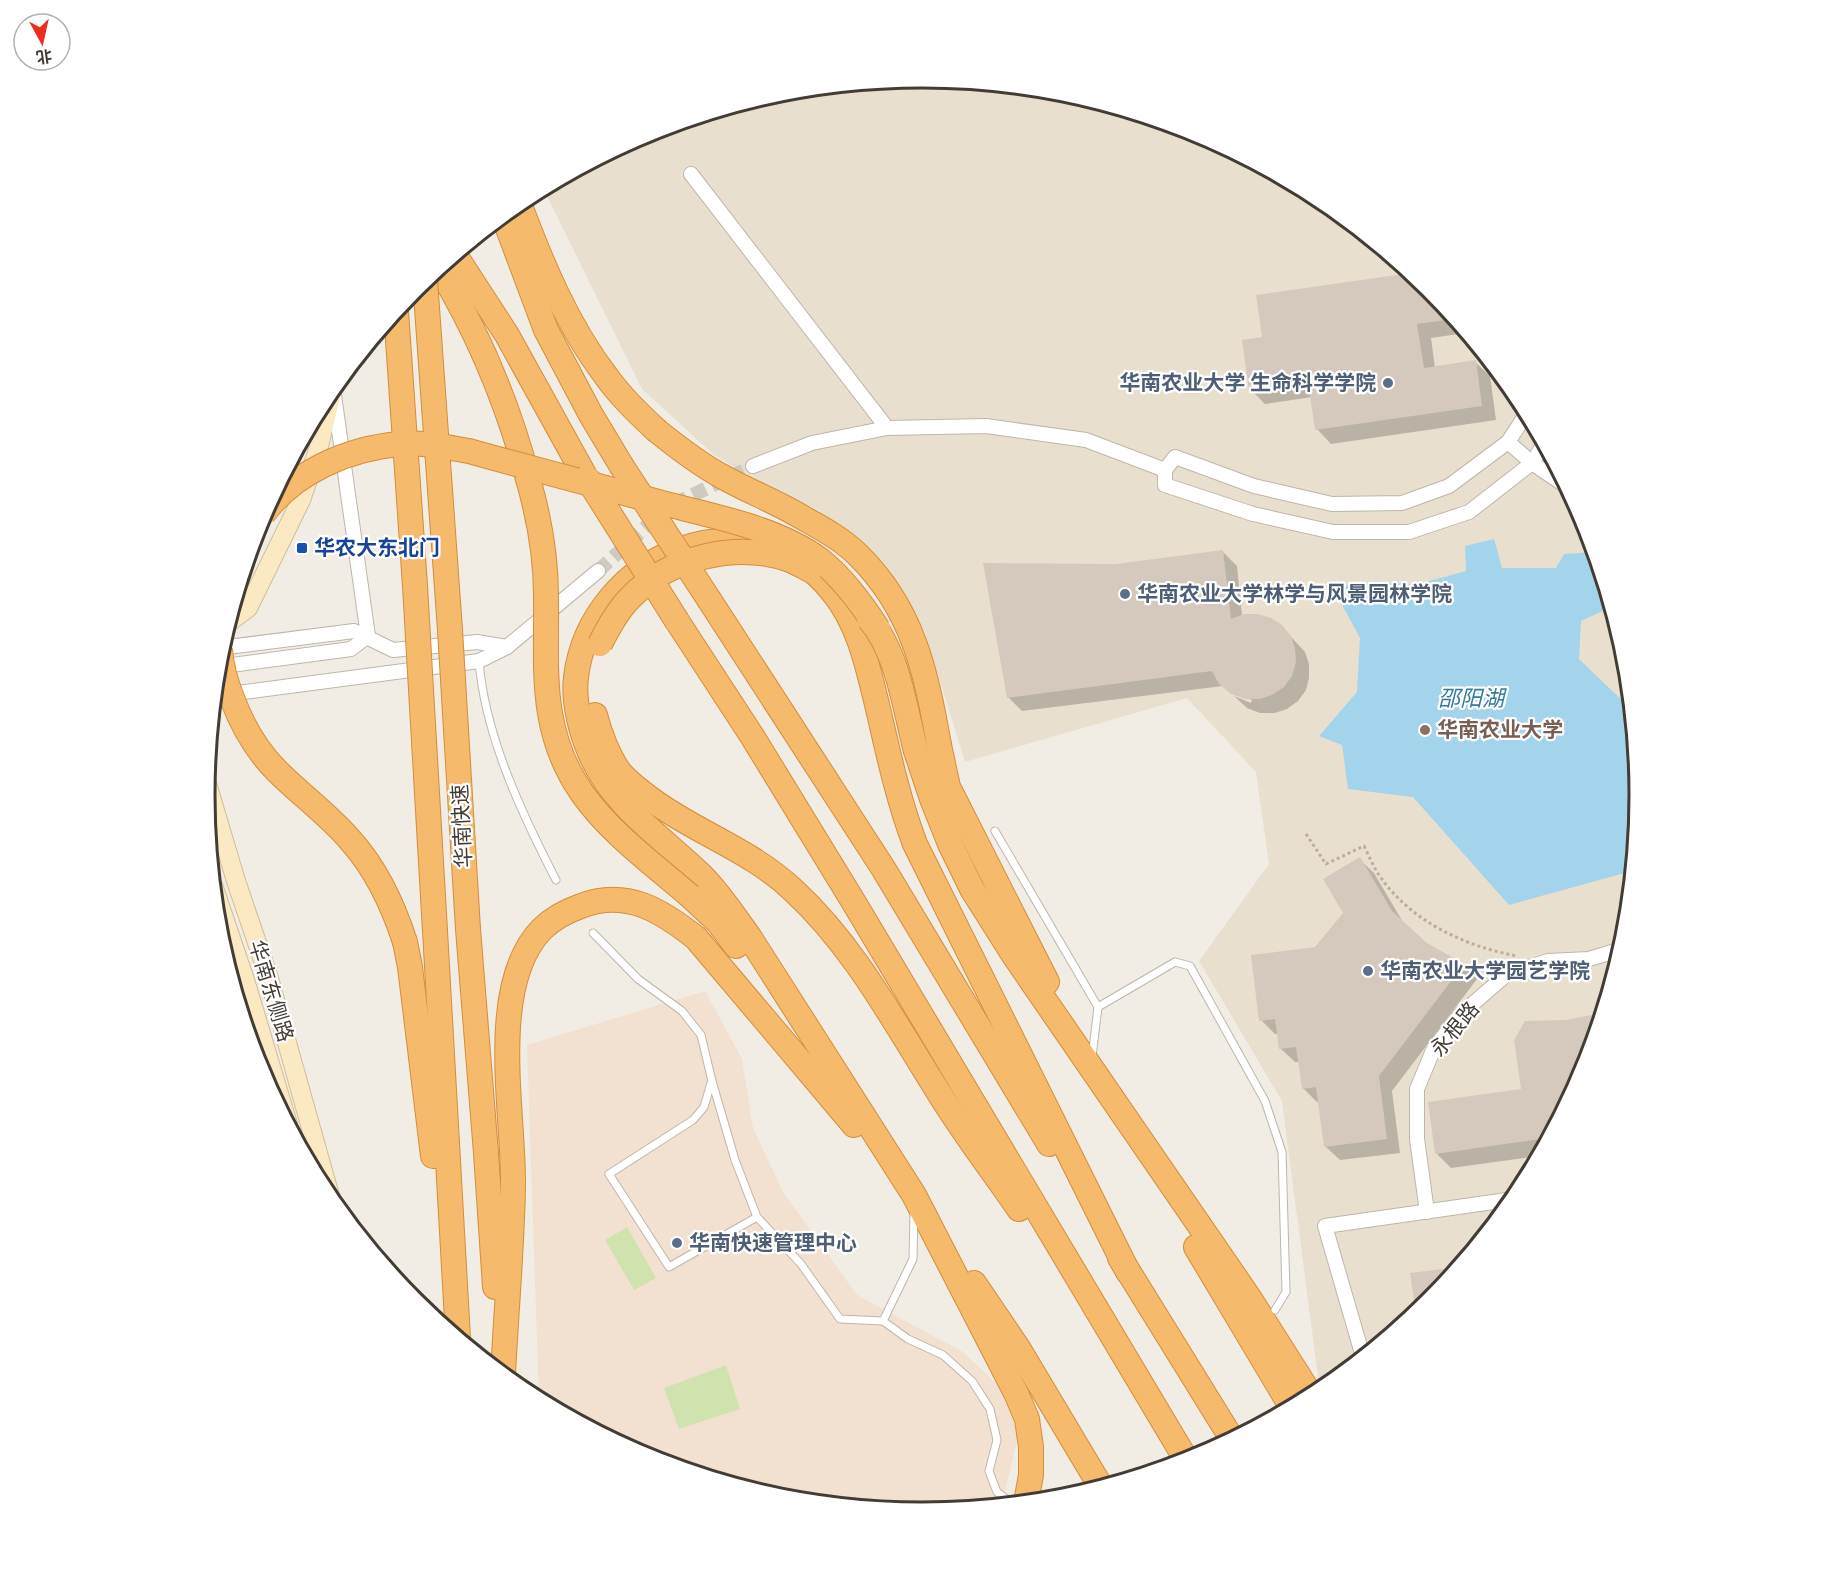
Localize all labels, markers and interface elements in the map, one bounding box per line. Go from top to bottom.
north arrow [12,12,72,72]
text: 北 [35,45,54,69]
place label: 华南农业大学 生命科学学院 [1119,368,1376,397]
marker: 华南农业大学 生命科学学院 [1381,376,1395,390]
place label: 华农大东北门 [314,533,440,562]
marker: 华农大东北门 [295,541,309,555]
place label: 华南农业大学林学与风景园林学院 [1137,579,1452,608]
marker: 华南农业大学林学与风景园林学院 [1118,587,1132,601]
water label: 邵阳湖 [1438,683,1507,713]
place label: 华南农业大学 [1437,715,1563,744]
marker: 华南农业大学 [1418,723,1432,737]
street label: 华南快速 [445,783,478,869]
street label: 华南东侧路 [242,936,301,1045]
place label: 华南农业大学园艺学院 [1380,956,1590,985]
marker: 华南农业大学园艺学院 [1361,964,1375,978]
street label: 永根路 [1424,995,1486,1062]
place label: 华南快速管理中心 [689,1228,857,1257]
marker: 华南快速管理中心 [670,1236,684,1250]

